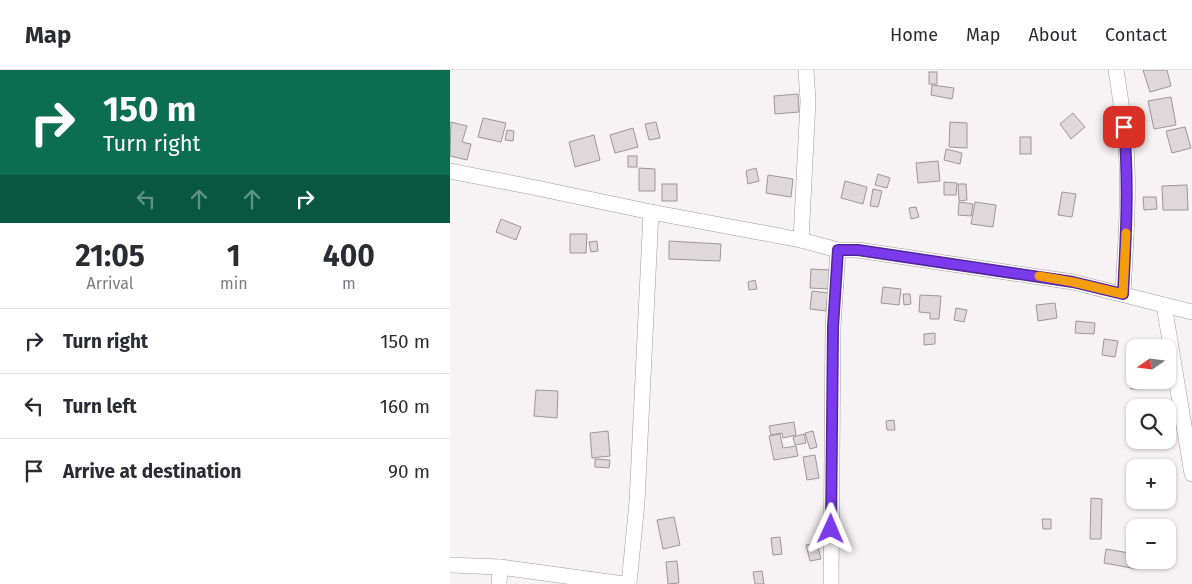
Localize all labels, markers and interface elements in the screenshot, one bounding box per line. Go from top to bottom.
text: Map [25,21,71,49]
text: Home [890,24,938,46]
text: Map [966,24,1000,46]
text: About [1028,24,1077,46]
text: Contact [1105,24,1167,46]
text: 150 m [103,88,196,130]
icon: right [20,90,85,155]
pin [1103,106,1145,148]
icon: arrive [1110,113,1138,141]
text: Turn right [103,130,200,157]
icon: left [132,185,160,213]
icon: ahead [185,185,213,213]
icon: ahead [238,185,266,213]
icon: right [291,185,319,213]
text: 21:05 [75,238,145,274]
text: 1 [227,238,241,274]
text: 400 [323,238,375,274]
text: Arrival [87,274,133,293]
text: min [220,274,248,293]
text: m [342,274,356,293]
icon: right [20,327,48,355]
text: Turn right [63,330,148,353]
text: 150 m [380,330,430,353]
north arrow [1126,339,1176,389]
map controls [1126,339,1176,569]
icon: left [20,392,48,420]
text: Turn left [63,395,137,418]
text: 160 m [380,395,430,418]
button: search [1126,399,1176,449]
icon: arrive [20,457,48,485]
button: + [1126,459,1176,509]
text: Arrive at destination [63,460,242,483]
text: 90 m [388,460,430,483]
position arrow [804,502,856,554]
button: − [1126,519,1176,569]

